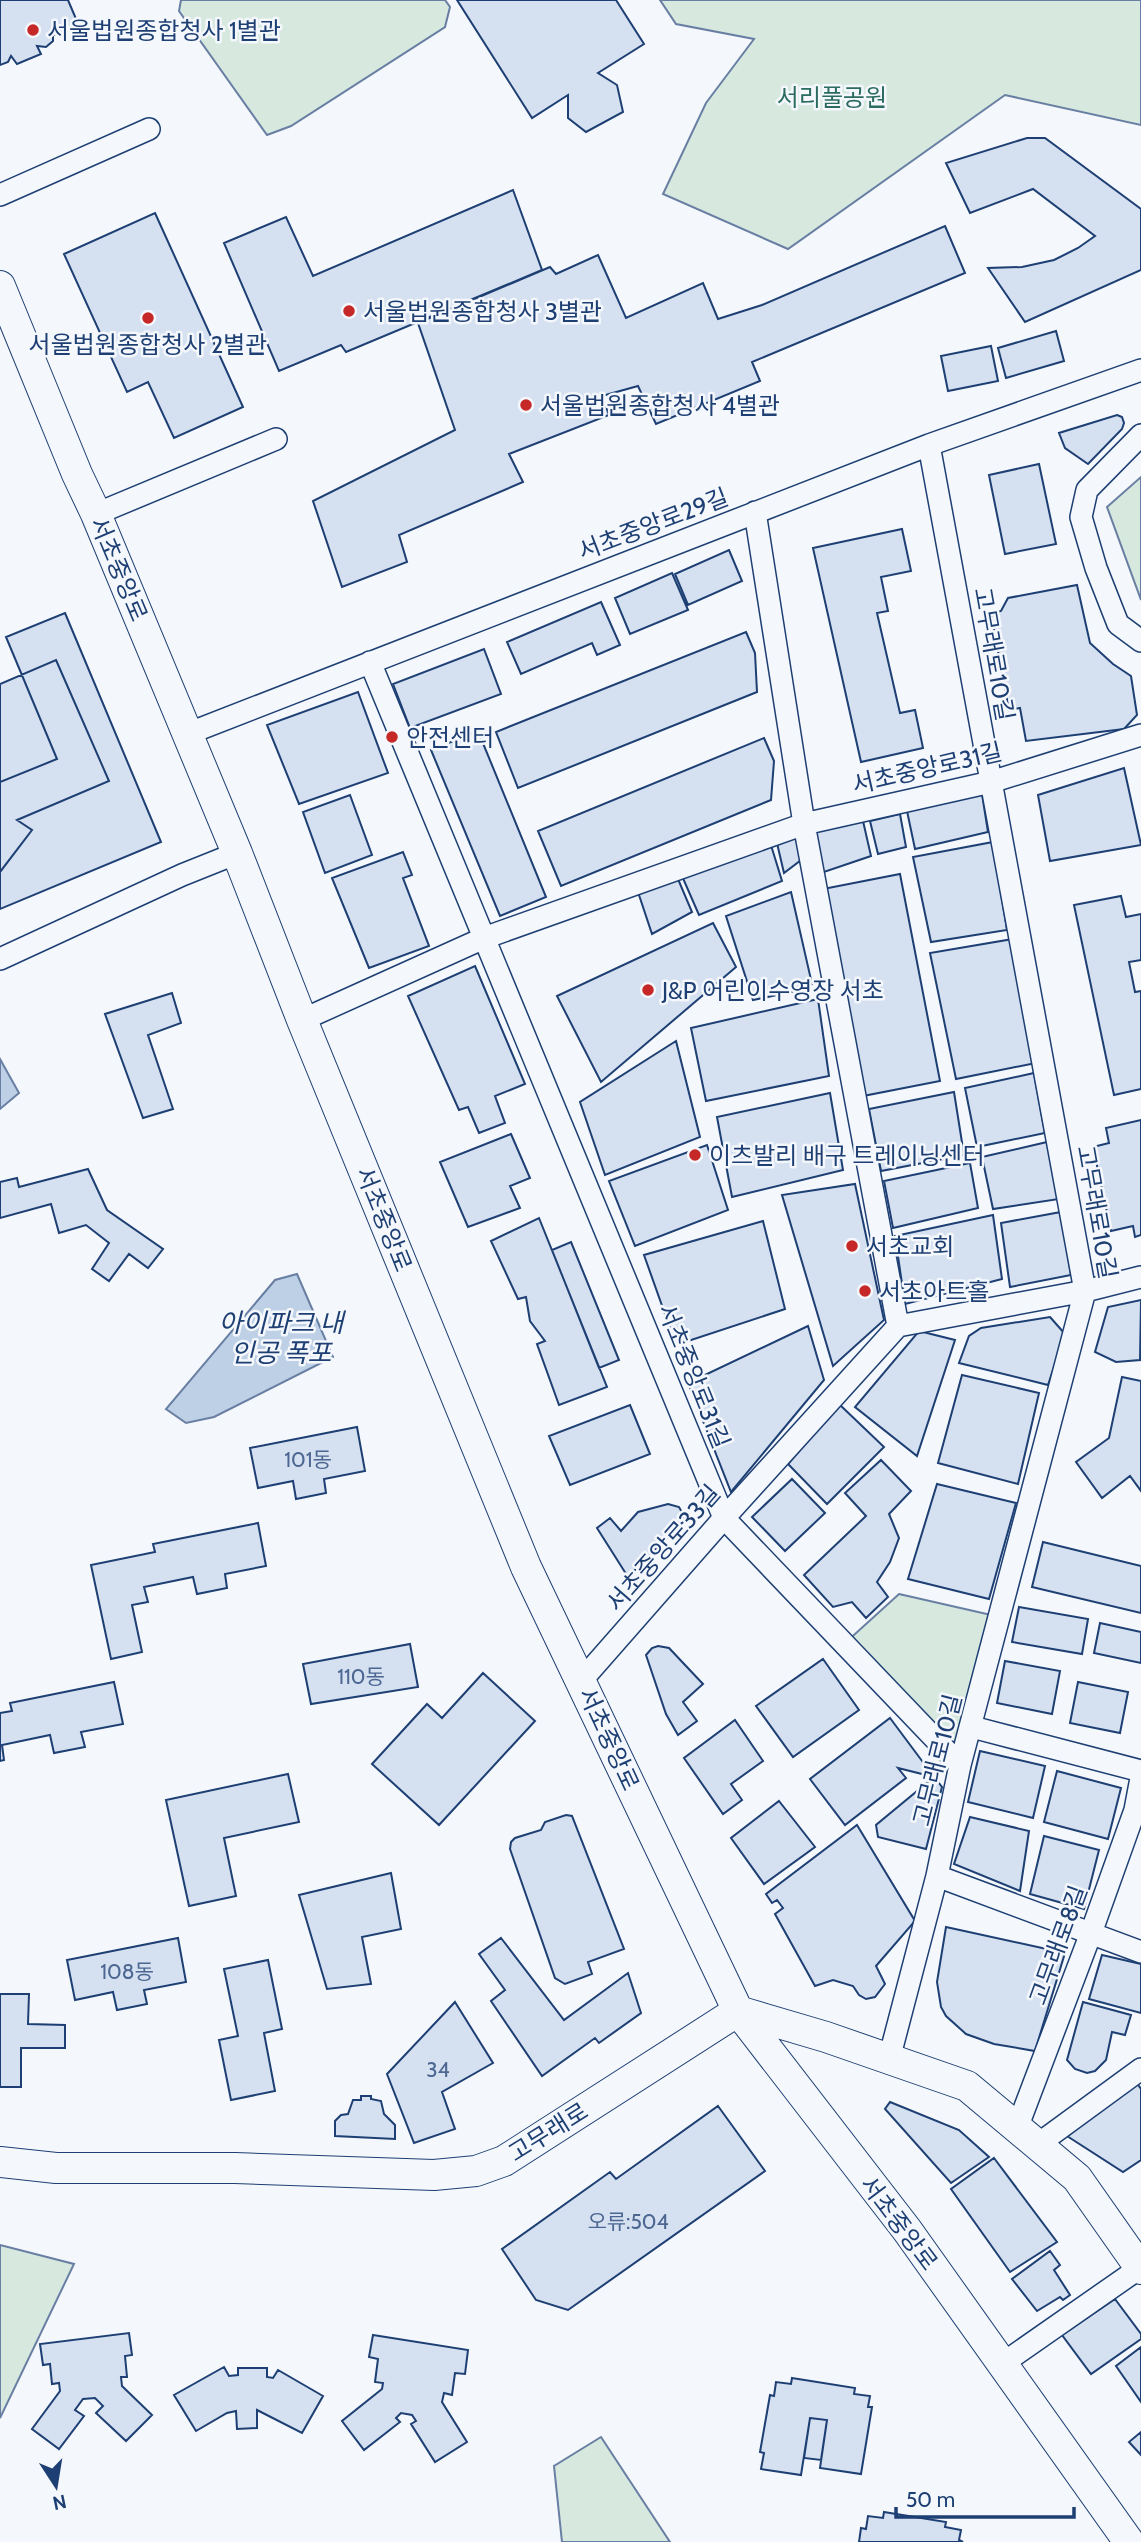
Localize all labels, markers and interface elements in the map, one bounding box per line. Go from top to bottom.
place label: 서울법원종합청사 1별관 [47,16,281,45]
marker: 서울법원종합청사 1별관 [25,22,41,38]
park label: 서리풀공원 [777,83,887,112]
place label: 서울법원종합청사 3별관 [363,297,602,326]
marker: 서울법원종합청사 3별관 [341,303,357,319]
marker: 서울법원종합청사 2별관 [140,310,156,326]
place label: 서울법원종합청사 2별관 [29,330,267,359]
place label: 서울법원종합청사 4별관 [540,391,780,420]
marker: 서울법원종합청사 4별관 [518,397,534,413]
street label: 서초중앙로29길 [574,482,732,566]
street label: 서초중앙로 [84,513,154,625]
street label: 고무래로10길 [968,585,1020,723]
place label: 안전센터 [406,723,494,752]
marker: 안전센터 [384,729,400,745]
street label: 서초중앙로31길 [849,737,1005,799]
place label: J&P 어린이수영장 서초 [661,976,884,1005]
marker: J&P 어린이수영장 서초 [640,982,656,998]
place label: 이츠발리 배구 트레이닝센터 [709,1141,985,1170]
street label: 고무래로10길 [1071,1143,1123,1281]
marker: 이츠발리 배구 트레이닝센터 [687,1147,703,1163]
street label: 서초중앙로 [350,1162,418,1276]
place label: 서초교회 [866,1232,954,1261]
marker: 서초교회 [844,1238,860,1254]
place label: 서초아트홀 [879,1277,989,1306]
marker: 서초아트홀 [857,1283,873,1299]
street label: 서초중앙로31길 [652,1300,736,1452]
water label: 아이파크 내 인공 폭포 [219,1307,347,1369]
house number: 101동 [284,1447,332,1472]
street label: 서초중앙로33길 [600,1479,726,1617]
house number: 110동 [337,1664,385,1689]
street label: 서초중앙로 [573,1683,645,1795]
street label: 고무래로10길 [907,1691,967,1829]
street label: 고무래로8길 [1023,1881,1093,2009]
house number: 108동 [100,1959,154,1984]
house number: 34 [426,2057,450,2082]
street label: 고무래로 [503,2096,593,2168]
street label: 서초중앙로 [854,2170,944,2276]
house number: 오류:504 [587,2209,669,2234]
north arrow [21,2451,91,2521]
scale bar [896,2476,1074,2520]
text: 50 m [906,2487,955,2512]
text: N [50,2489,68,2515]

